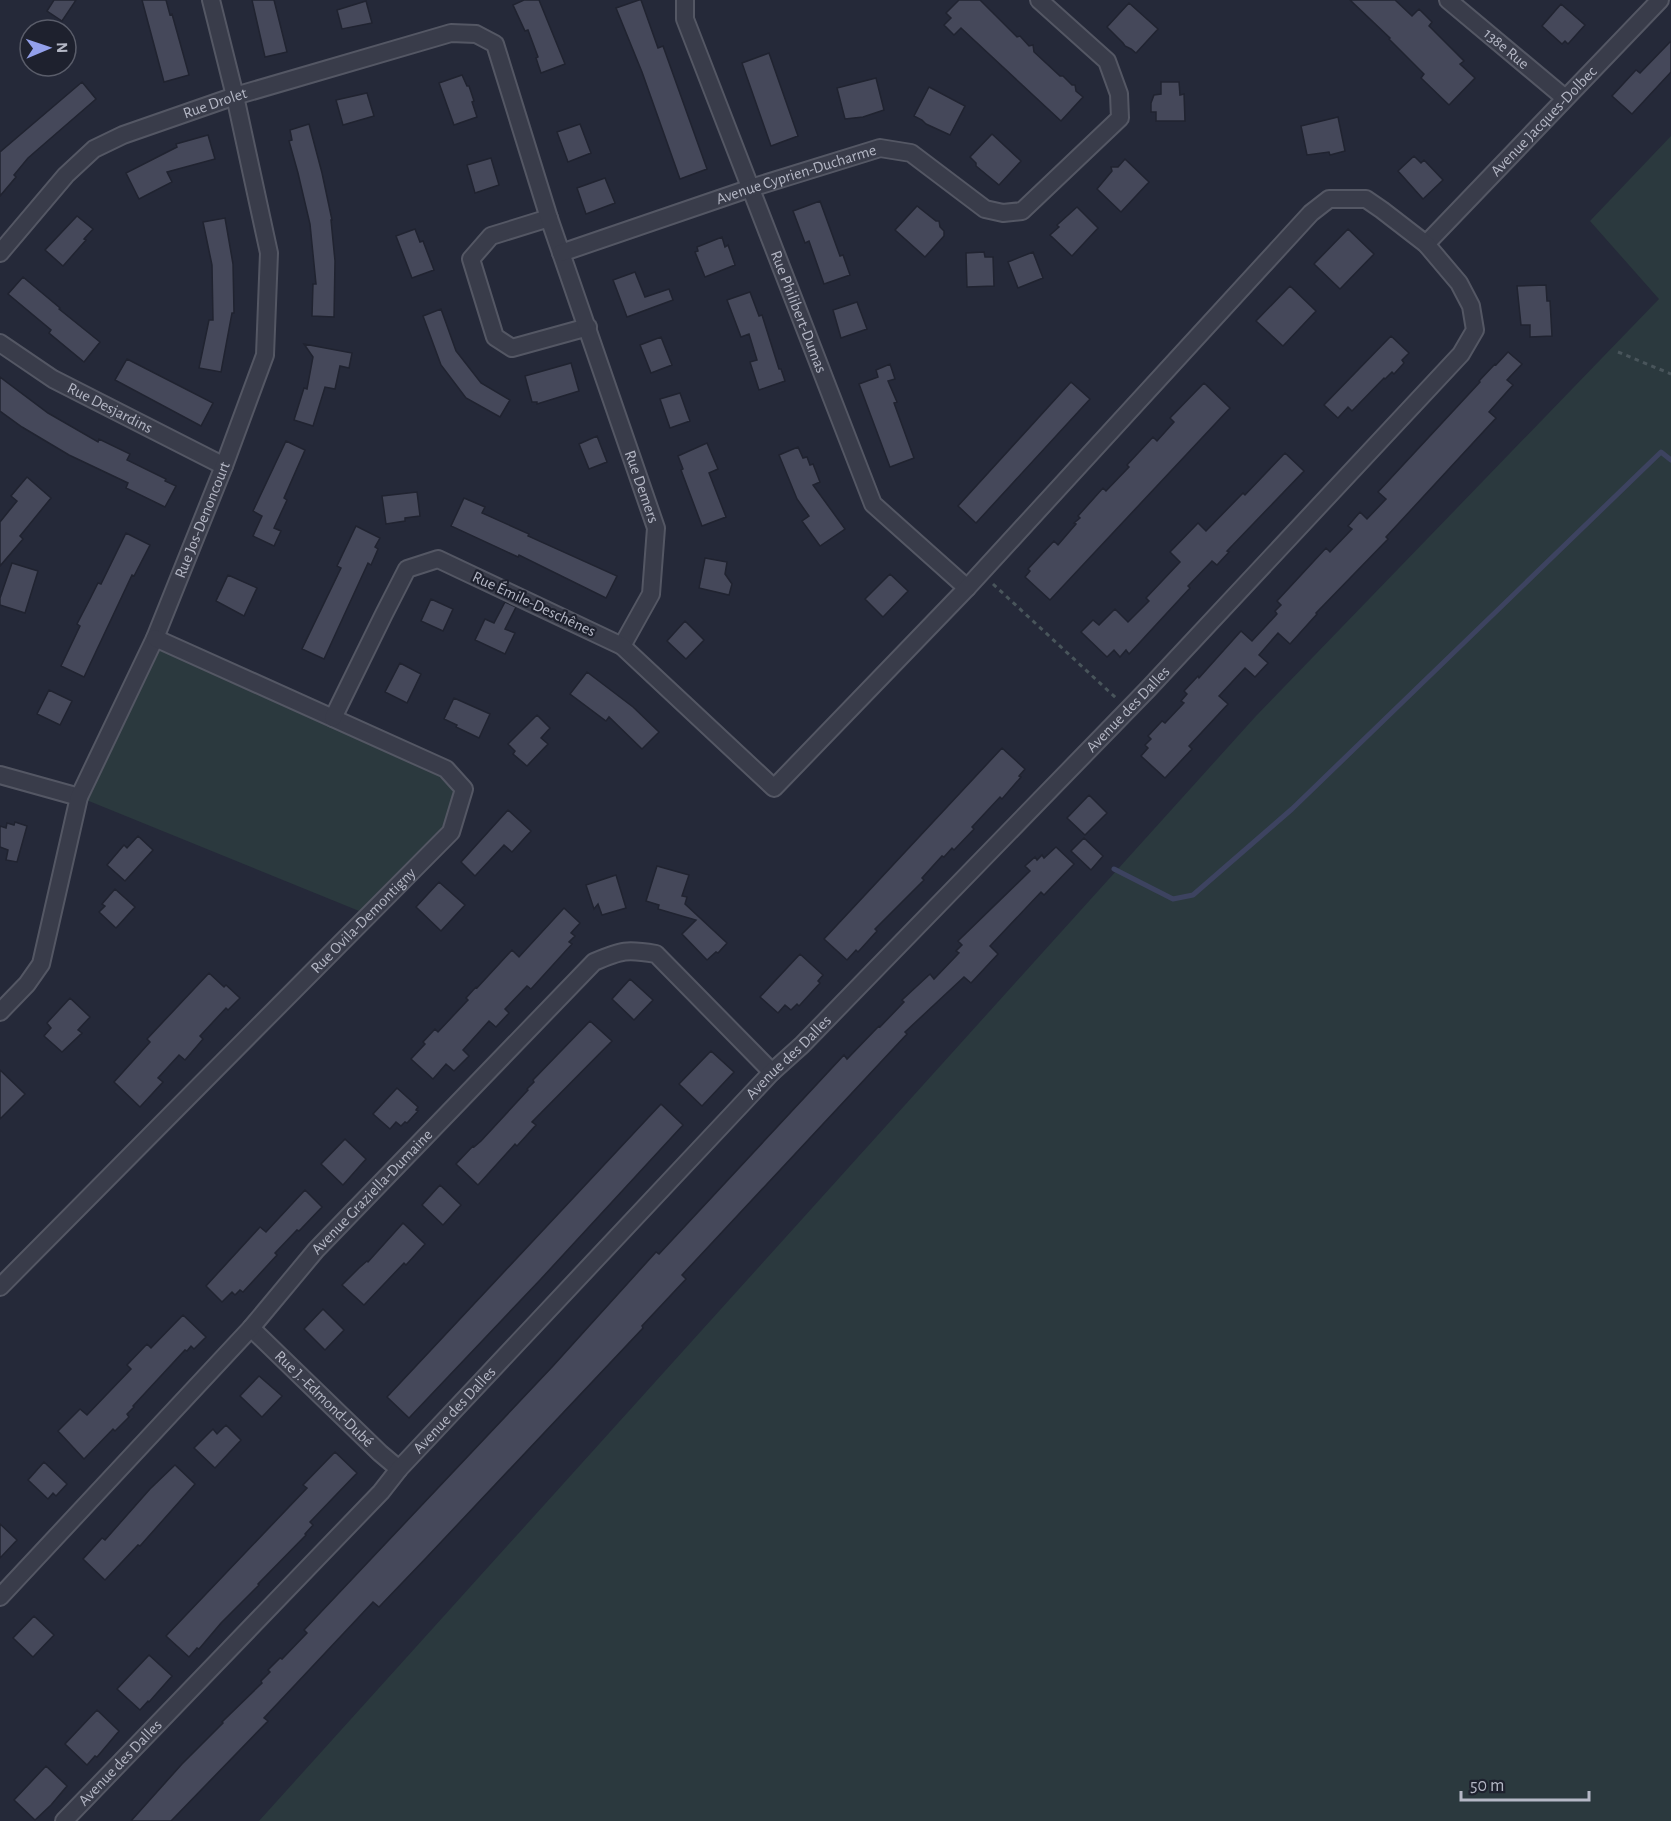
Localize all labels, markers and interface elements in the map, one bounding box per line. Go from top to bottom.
north arrow [18,18,78,78]
street label: 138e Rue [1480,25,1532,72]
text: N [54,42,70,53]
street label: Avenue Jacques-Dolbec [1488,63,1600,179]
street label: Rue Drolet [181,85,249,121]
street label: Avenue Cyprien-Ducharme [714,142,878,207]
street label: Rue Philibert-Dumas [768,248,829,375]
street label: Rue Desjardins [65,380,155,436]
street label: Rue Demers [622,448,662,525]
street label: Rue Jos-Denoncourt [172,460,233,580]
street label: Rue Émile-Deschênes [470,567,599,640]
street label: Avenue des Dalles [1083,663,1173,755]
street label: Rue Ovila-Demontigny [308,865,420,976]
street label: Avenue des Dalles [743,1012,834,1102]
street label: Avenue Graziella-Dumaine [308,1126,436,1258]
street label: Rue J.-Edmond-Dubé [272,1348,377,1450]
street label: Avenue des Dalles [410,1363,499,1457]
street label: Avenue des Dalles [75,1717,165,1809]
scale bar [1461,1764,1588,1802]
text: 50 m [1470,1777,1504,1795]

